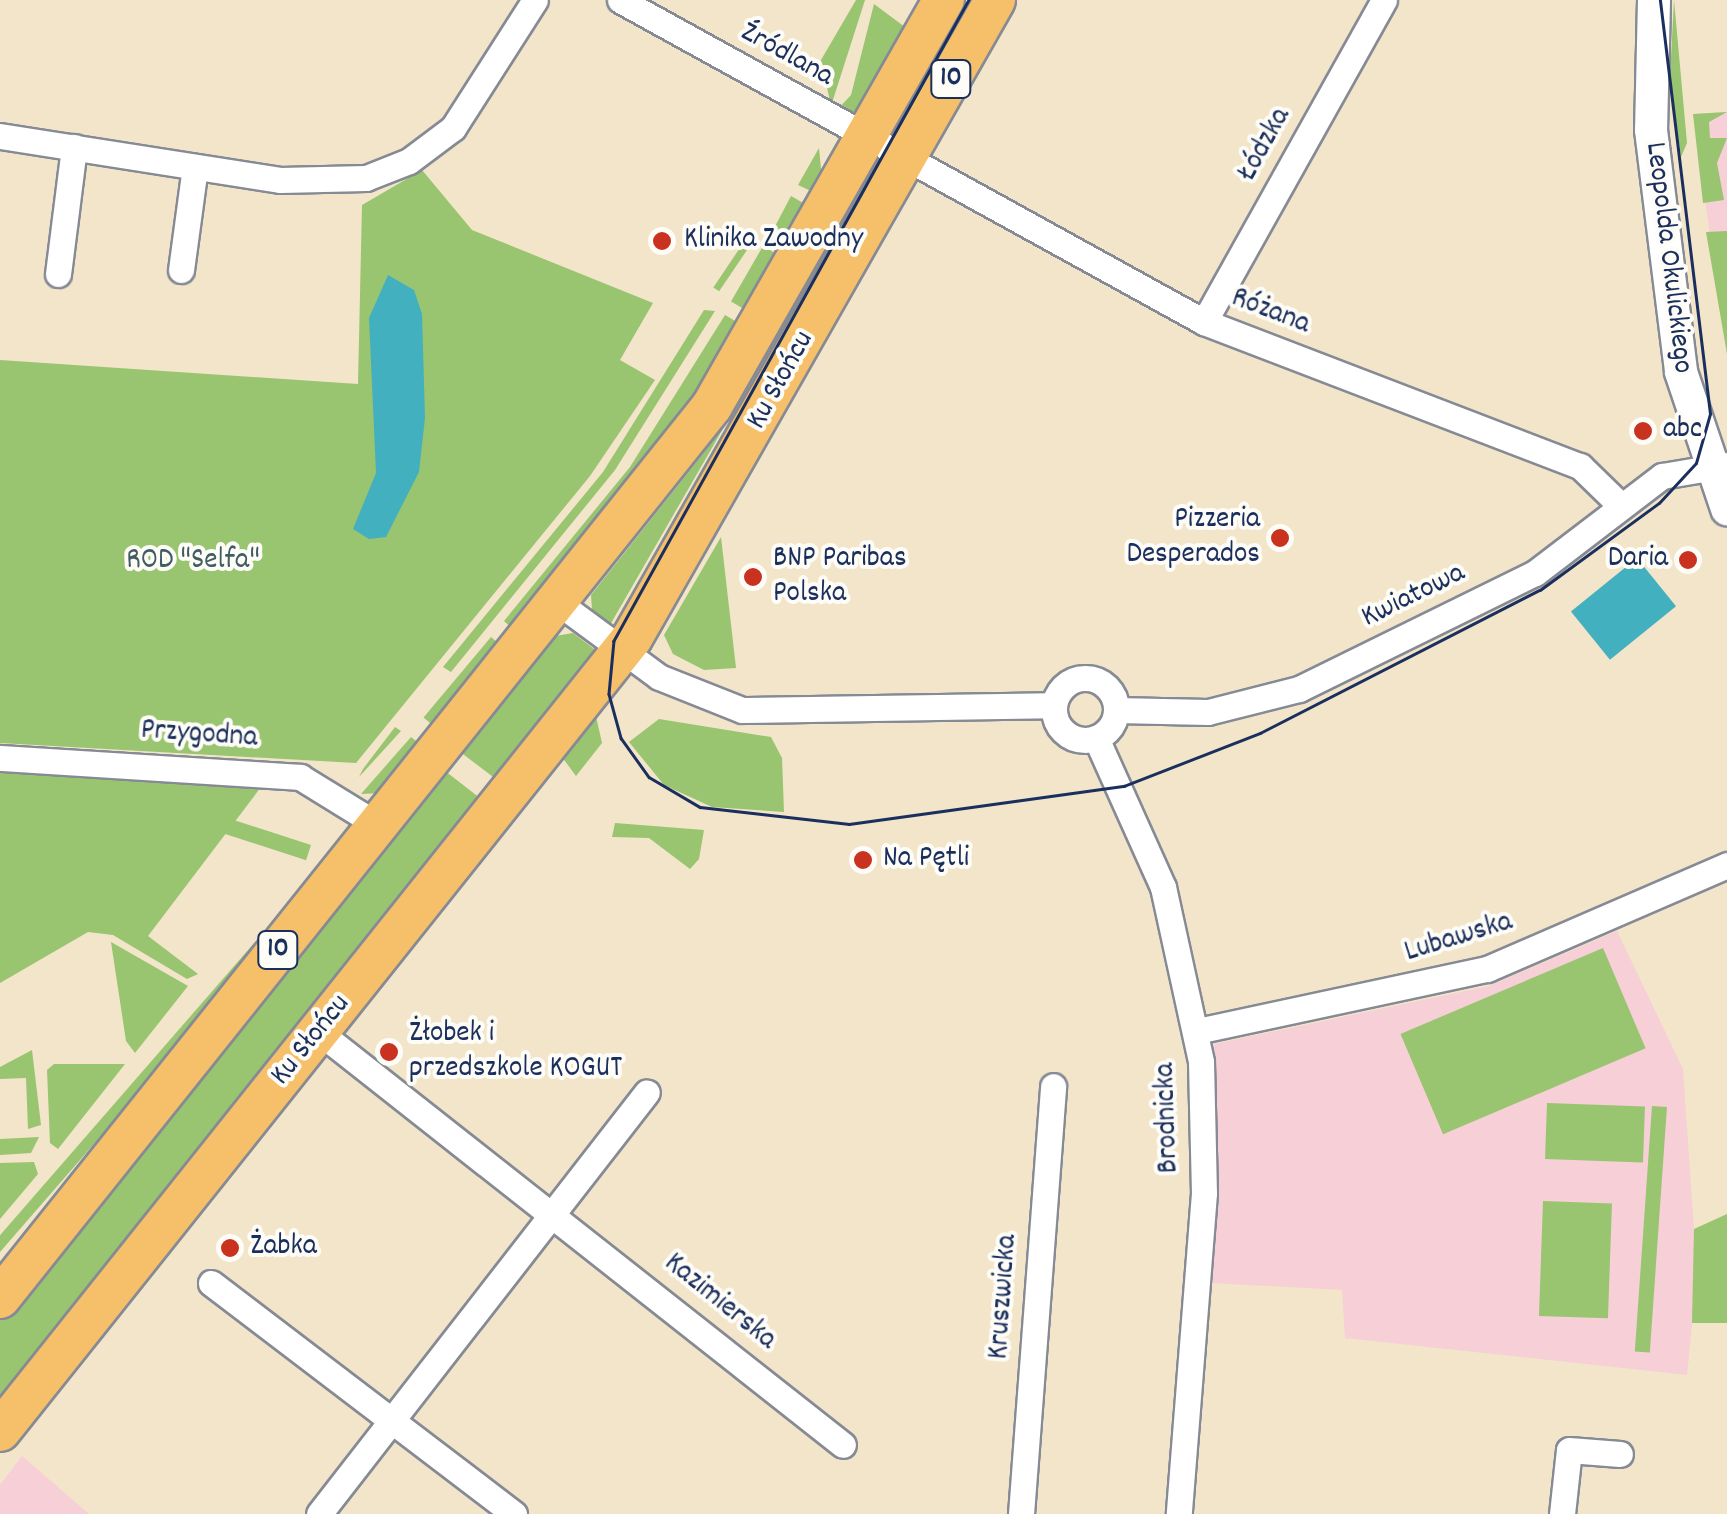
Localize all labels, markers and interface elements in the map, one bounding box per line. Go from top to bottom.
street label: Źródlana [733,16,839,96]
road number: 10 [928,56,974,102]
street label: Łódzka [1231,102,1301,188]
street label: Leopolda Okulickiego [1635,140,1699,376]
place label: Klinika Zawodny [684,223,863,259]
marker: Klinika Zawodny [649,228,675,254]
street label: Różana [1226,282,1314,344]
street label: Ku Słońcu [740,326,824,436]
place label: abc [1663,413,1702,449]
marker: abc [1632,420,1654,442]
place label: Pizzeria Desperados [1126,503,1260,574]
marker: Pizzeria Desperados [1269,527,1291,549]
place label: BNP Paribas Polska [773,542,907,612]
place label: Daria [1608,542,1668,578]
park label: ROD "Selfa" [126,544,260,580]
marker: Daria [1677,549,1699,571]
street label: Kwiatowa [1356,557,1472,637]
marker: BNP Paribas Polska [742,566,764,588]
street label: Przygodna [139,714,259,758]
place label: Na Pętli [883,842,969,878]
marker: Na Pętli [852,849,874,871]
street label: Lubawska [1401,906,1517,972]
road number: 10 [256,927,300,973]
street label: Ku Słońcu [264,988,360,1094]
place label: Żłobek i przedszkole KOGUT [409,1017,622,1088]
marker: Żłobek i przedszkole KOGUT [378,1041,400,1063]
street label: Brodnicka [1149,1062,1189,1174]
place label: Żabka [250,1230,317,1266]
street label: Kruszwicka [983,1233,1027,1361]
marker: Żabka [219,1237,241,1259]
street label: Kazimierska [656,1247,782,1359]

